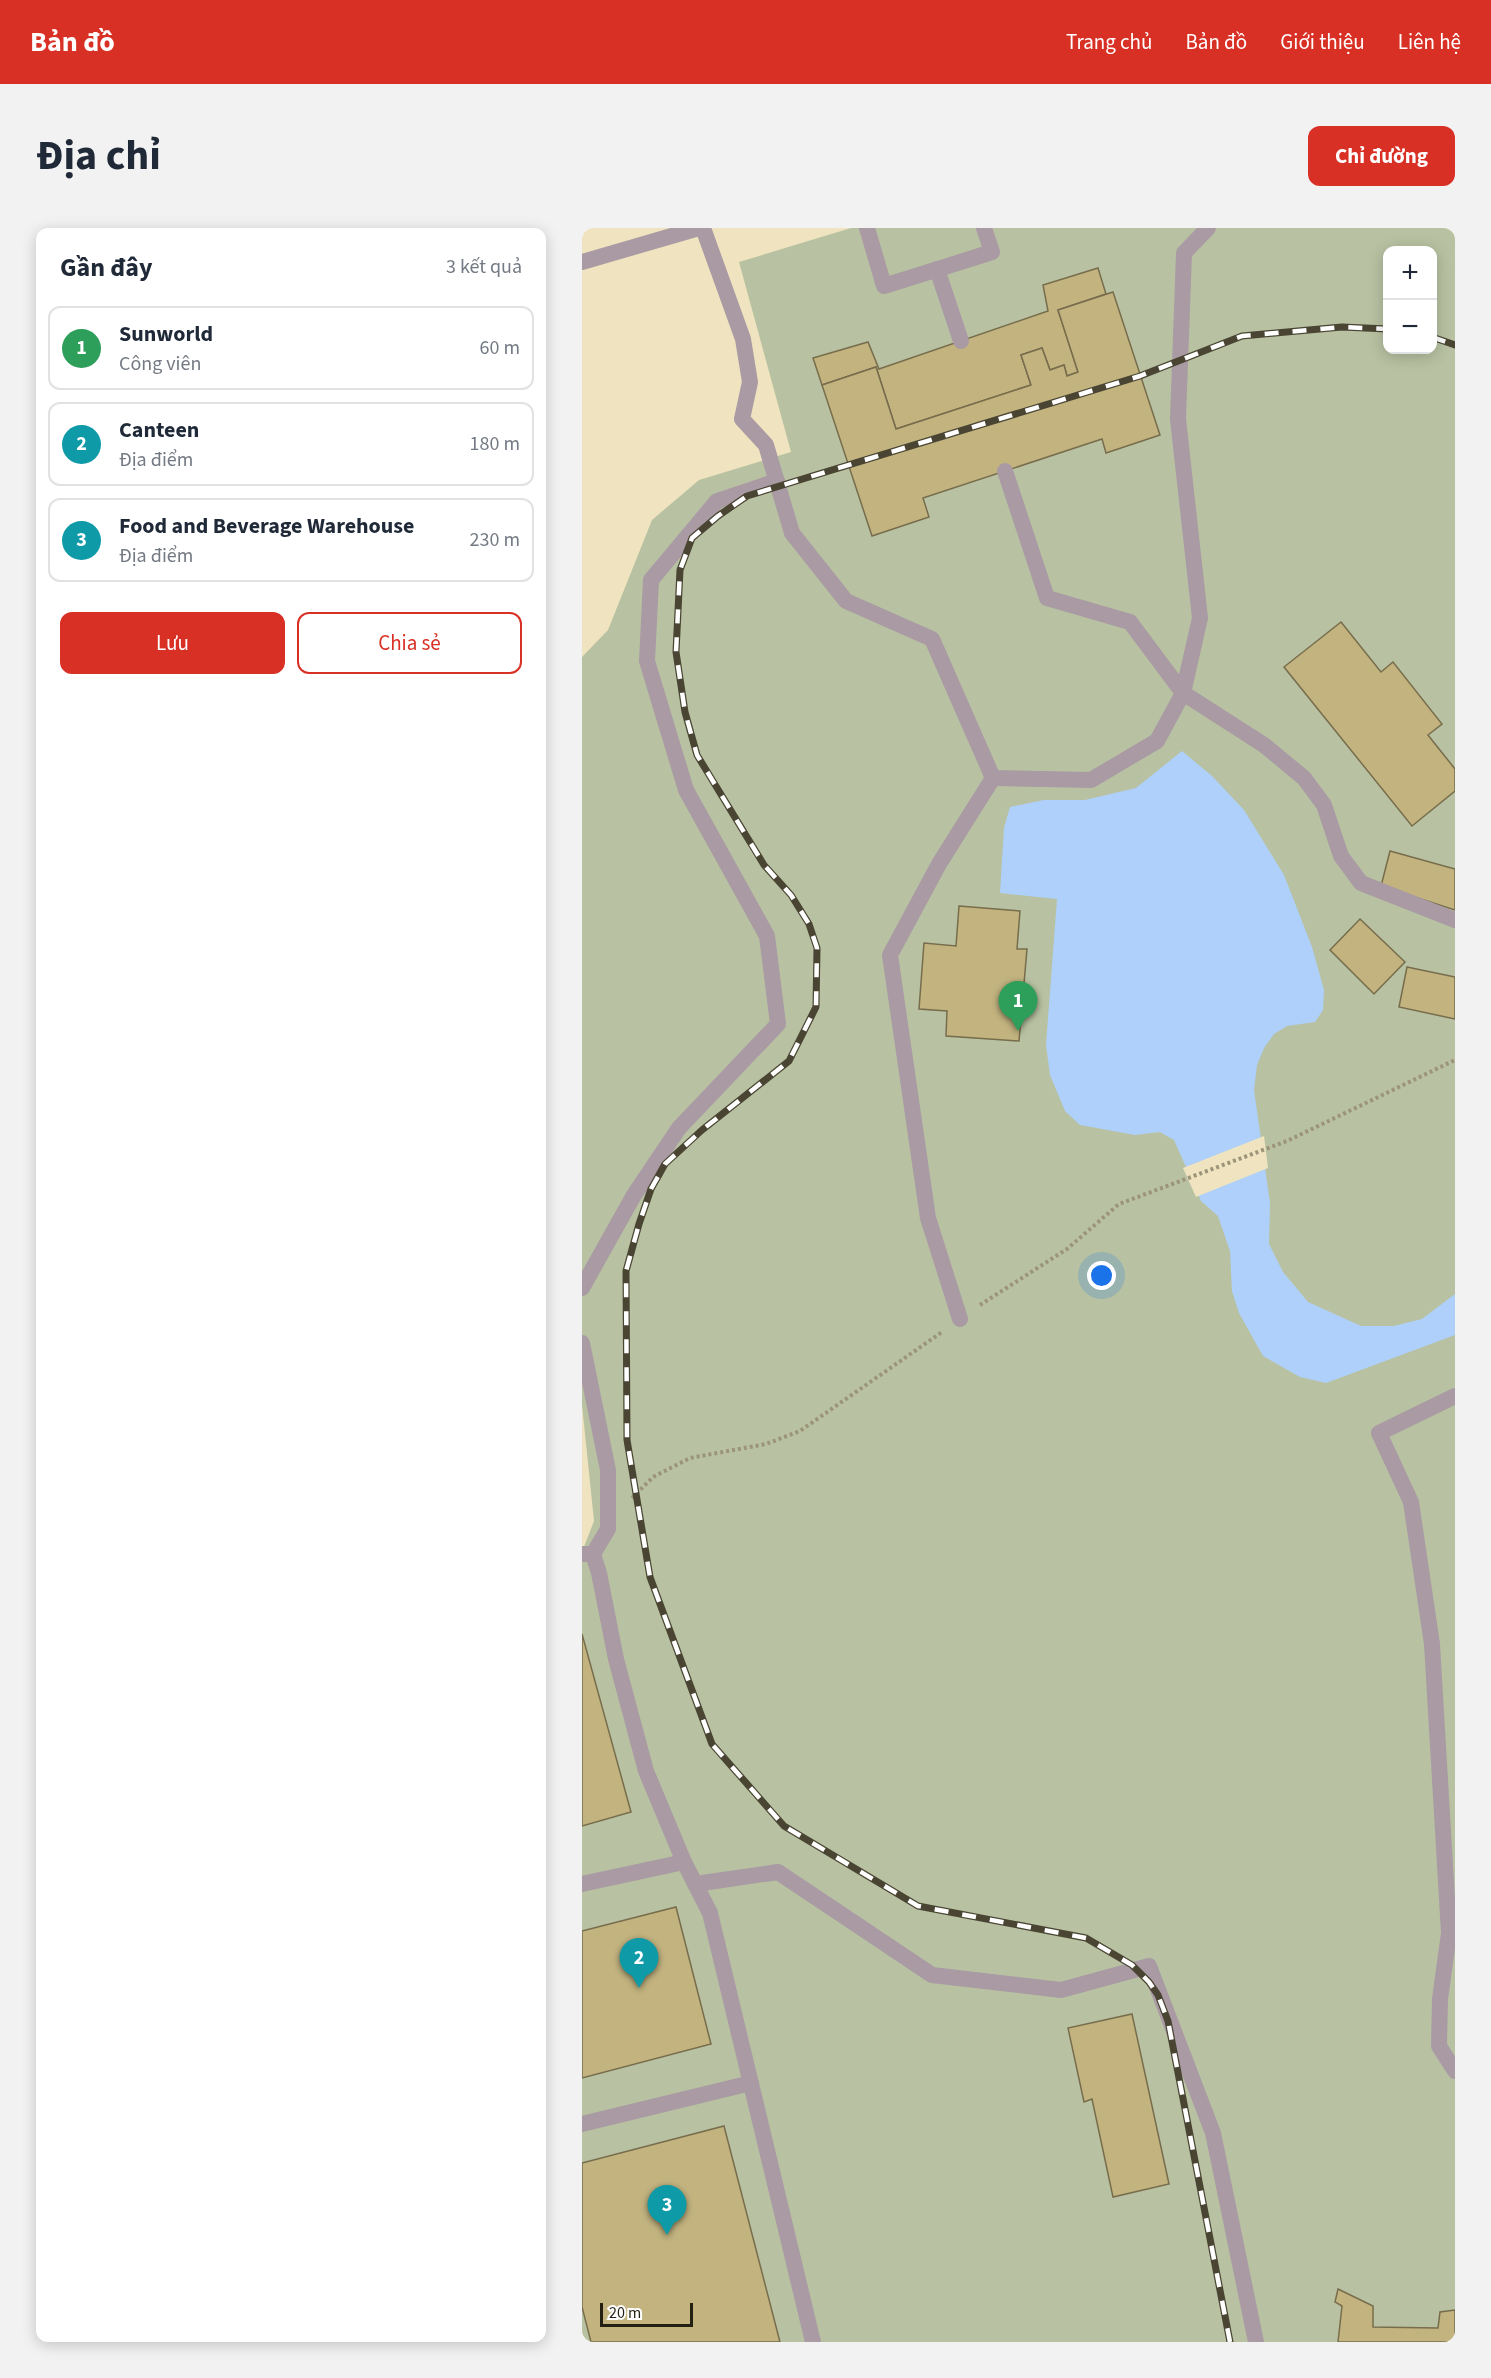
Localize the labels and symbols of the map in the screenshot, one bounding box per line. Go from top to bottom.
pin: 1 [998,982,1038,1031]
your location [1087,1261,1116,1290]
pin: 2 [620,1938,658,1988]
pin: 3 [648,2186,686,2235]
scale bar [600,2300,693,2328]

